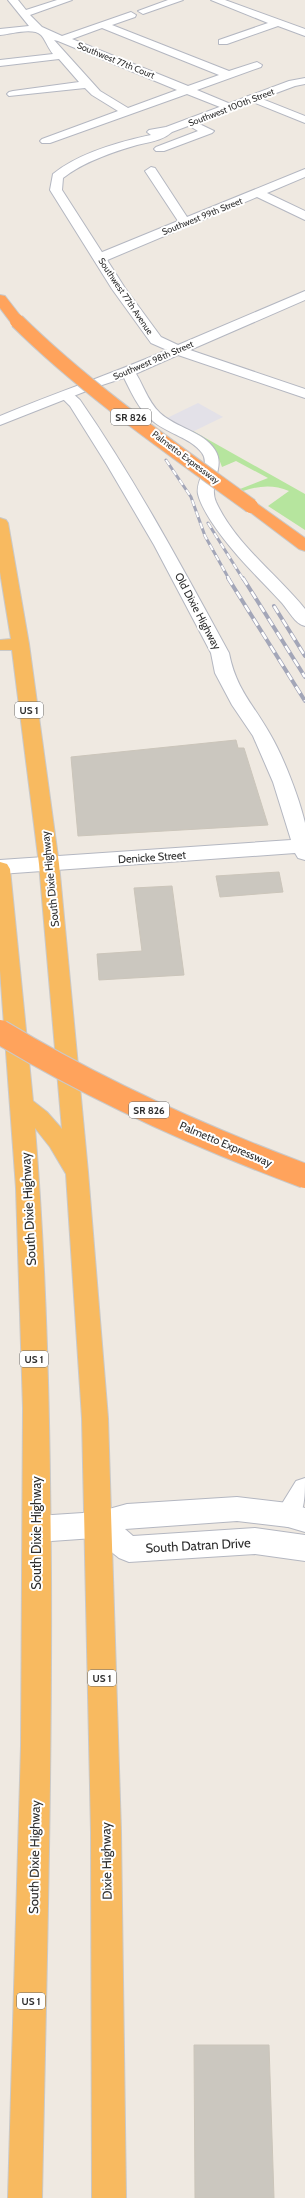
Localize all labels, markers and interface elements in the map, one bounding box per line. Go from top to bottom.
street label: Southwest 77th Court [76,39,156,81]
street label: Southwest 100th Street [186,86,276,128]
street label: Southwest 99th Street [160,195,244,237]
street label: Southwest 77th Avenue [96,256,156,337]
street label: Southwest 98th Street [111,338,195,382]
road number: SR 826 [111,409,151,425]
street label: Palmetto Expressway [150,428,222,486]
street label: Old Dixie Highway [172,570,224,652]
road number: US 1 [15,702,43,718]
street label: South Dixie Highway [38,830,62,928]
street label: Denicke Street [118,848,187,866]
road number: SR 826 [129,1102,169,1118]
street label: Palmetto Expressway [178,1118,275,1170]
street label: South Dixie Highway [17,1151,39,1266]
road number: US 1 [20,1351,48,1367]
street label: South Dixie Highway [28,1476,44,1590]
street label: South Datran Drive [145,1534,251,1556]
road number: US 1 [88,1670,116,1686]
street label: South Dixie Highway [25,1800,43,1914]
street label: Dixie Highway [97,1822,115,1900]
road number: US 1 [17,1993,45,2009]

